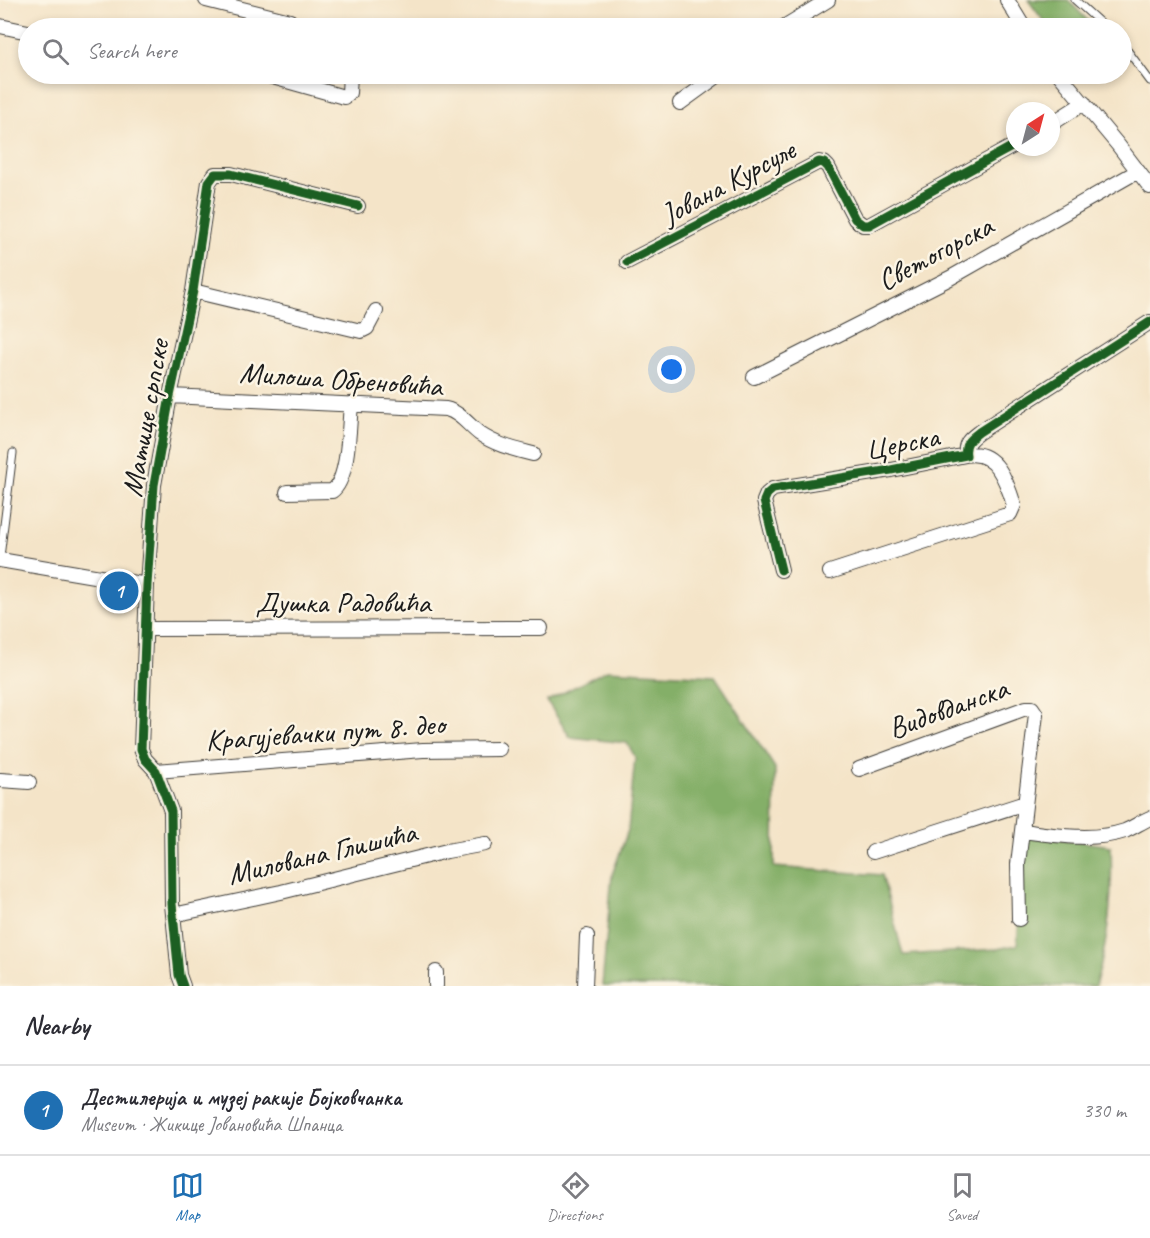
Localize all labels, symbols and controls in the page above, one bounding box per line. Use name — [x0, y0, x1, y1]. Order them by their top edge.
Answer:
search box — [18, 18, 1132, 84]
icon: search — [39, 35, 72, 68]
text: Search here — [87, 37, 177, 65]
north arrow — [1006, 102, 1060, 156]
street label: Јована Курсуле — [653, 130, 804, 234]
street label: Светогорска — [871, 206, 1001, 299]
street label: Матице српске — [113, 334, 178, 499]
street label: Милоша Обреновића — [238, 353, 445, 405]
your location — [657, 355, 686, 384]
street label: Церска — [862, 417, 944, 469]
pin: 1 — [100, 568, 138, 614]
street label: Душка Радовића — [255, 583, 432, 621]
street label: Видовданска — [883, 668, 1015, 747]
street label: Крагујевачки пут 8. део — [204, 704, 449, 759]
street label: Милована Глишића — [224, 812, 422, 893]
text: Nearby — [24, 1009, 89, 1042]
text: Дестилерија и музеј ракије Бојковчанка — [81, 1084, 401, 1112]
text: 1 — [39, 1098, 48, 1123]
text: 330 m — [1083, 1098, 1126, 1123]
text: Museum · Жикице Јовановића Шпанца — [81, 1112, 342, 1137]
tab: Map — [171, 1169, 204, 1225]
tab: Directions — [547, 1169, 603, 1225]
tab: Saved — [946, 1169, 979, 1225]

